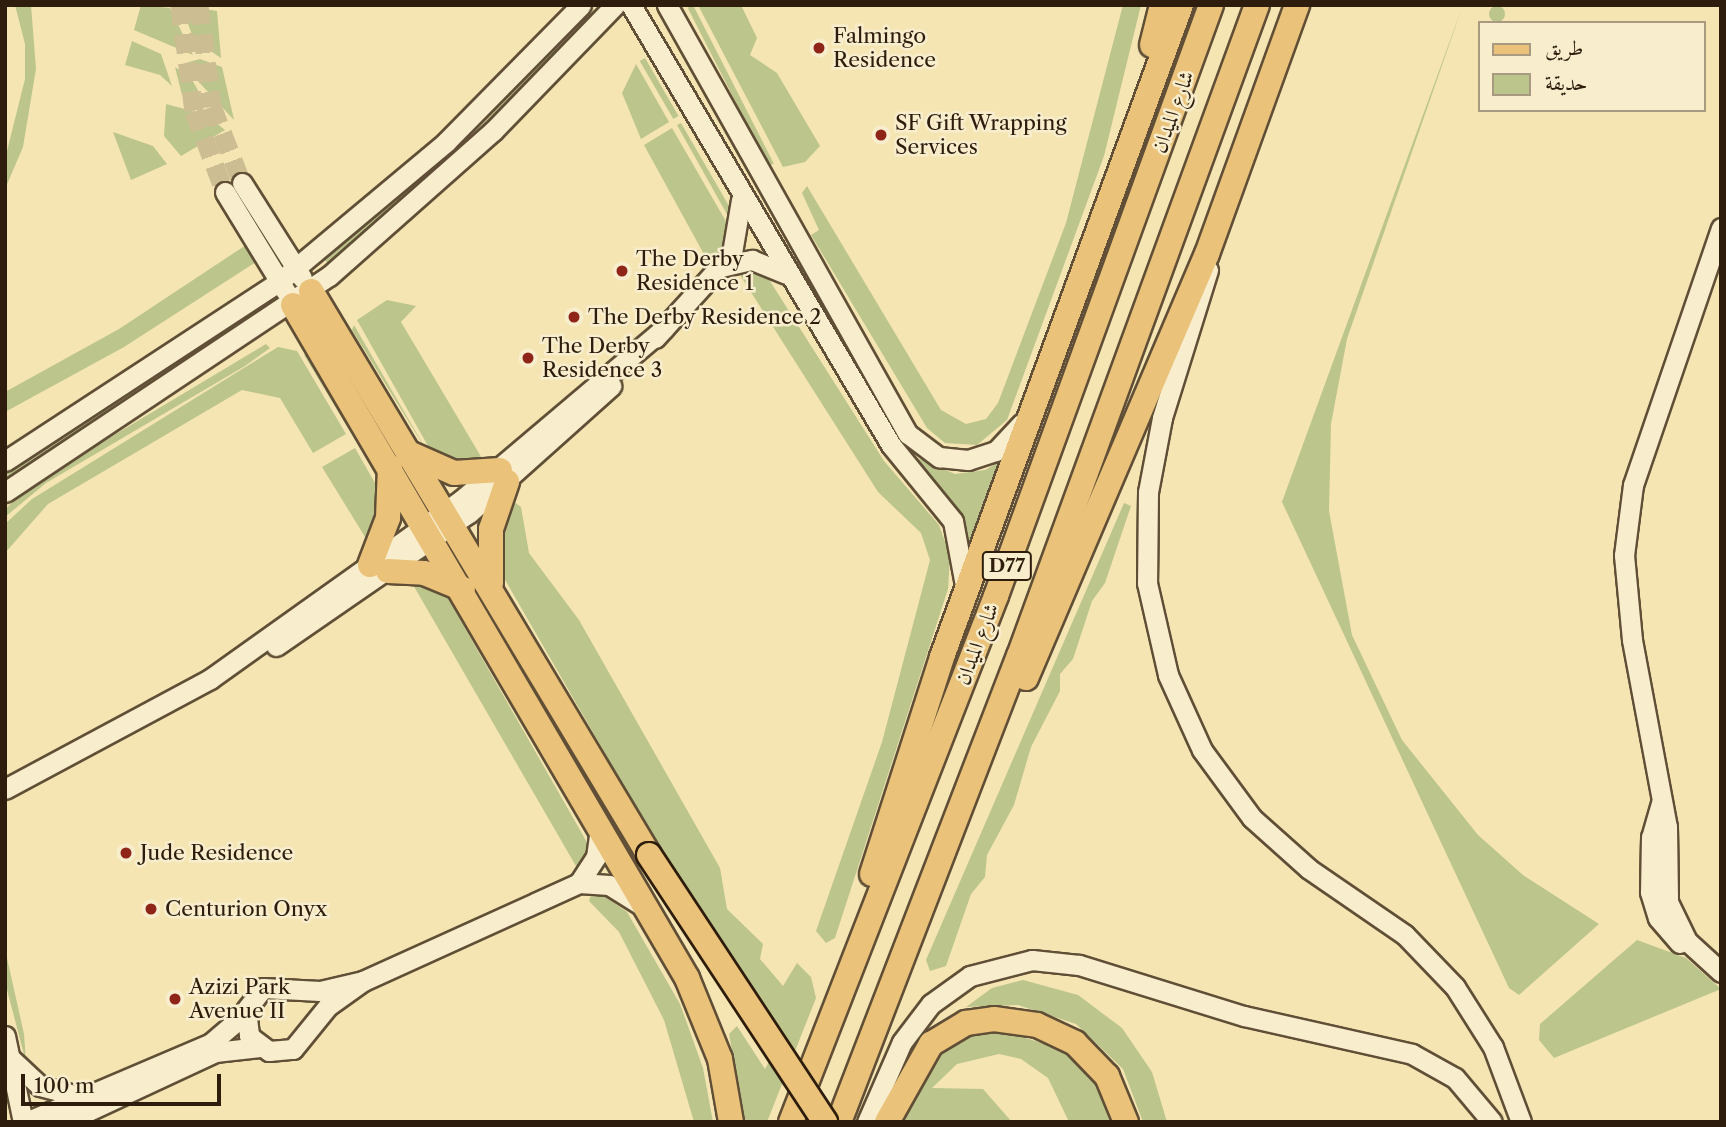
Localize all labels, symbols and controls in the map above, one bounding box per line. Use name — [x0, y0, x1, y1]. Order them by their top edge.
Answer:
legend — [1478, 21, 1705, 112]
place label: Falmingo Residence — [833, 23, 936, 73]
text: طريق — [1545, 35, 1583, 60]
marker: Falmingo Residence — [811, 40, 827, 56]
street label: شارع الميدان — [1147, 67, 1199, 157]
text: حديقة — [1545, 70, 1588, 95]
place label: SF Gift Wrapping Services — [895, 110, 1068, 160]
marker: SF Gift Wrapping Services — [873, 127, 889, 143]
place label: The Derby Residence 1 — [636, 246, 753, 296]
marker: The Derby Residence 1 — [614, 263, 630, 279]
place label: The Derby Residence 2 — [588, 304, 822, 330]
marker: The Derby Residence 2 — [566, 309, 582, 325]
place label: The Derby Residence 3 — [542, 333, 662, 383]
marker: The Derby Residence 3 — [520, 350, 536, 366]
road number: D77 — [981, 551, 1033, 582]
street label: شارع الميدان — [950, 600, 1004, 688]
place label: Jude Residence — [140, 840, 293, 866]
marker: Jude Residence — [118, 845, 134, 861]
place label: Centurion Onyx — [165, 896, 327, 922]
marker: Centurion Onyx — [143, 901, 159, 917]
place label: Azizi Park Avenue II — [189, 974, 290, 1024]
marker: Azizi Park Avenue II — [167, 991, 183, 1007]
scale bar — [24, 1060, 224, 1104]
text: 100 m — [34, 1073, 95, 1098]

